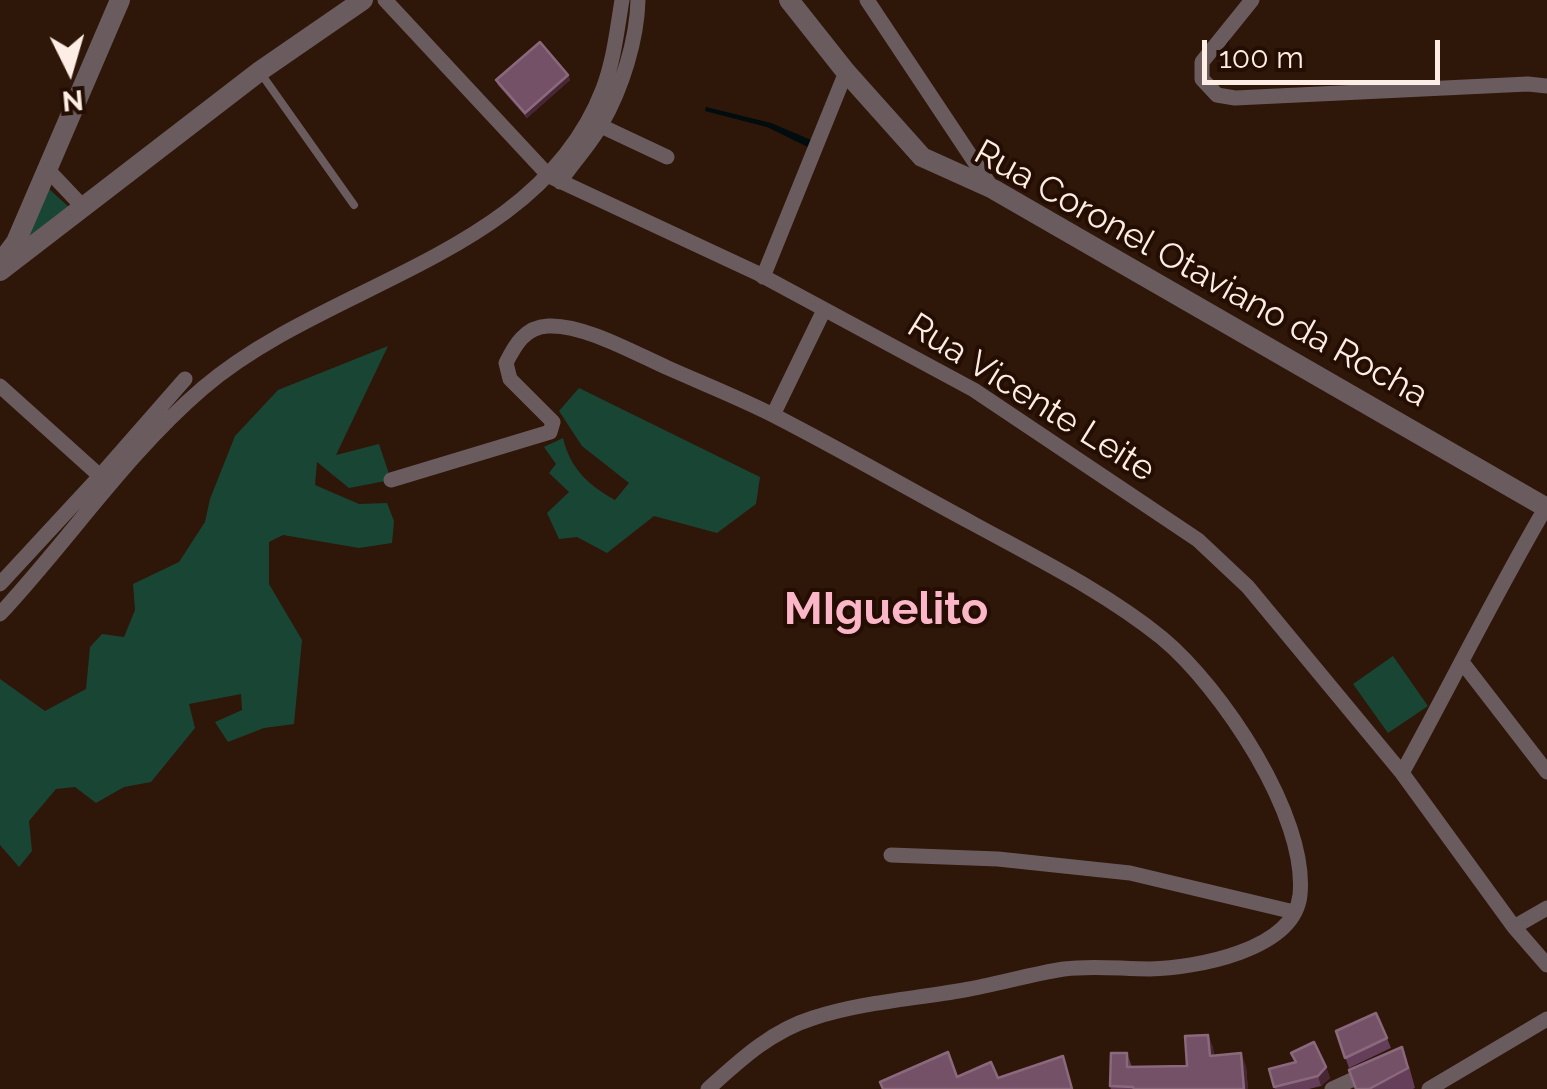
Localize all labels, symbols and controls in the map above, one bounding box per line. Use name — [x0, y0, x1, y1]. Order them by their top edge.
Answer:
north arrow — [20, 20, 120, 120]
scale bar — [1207, 20, 1444, 82]
text: 100 m — [1219, 40, 1304, 75]
text: N — [61, 83, 85, 118]
street label: Rua Coronel Otaviano da Rocha — [967, 132, 1435, 416]
street label: Rua Vicente Leite — [900, 305, 1162, 491]
district label: MIguelito — [784, 583, 988, 637]

